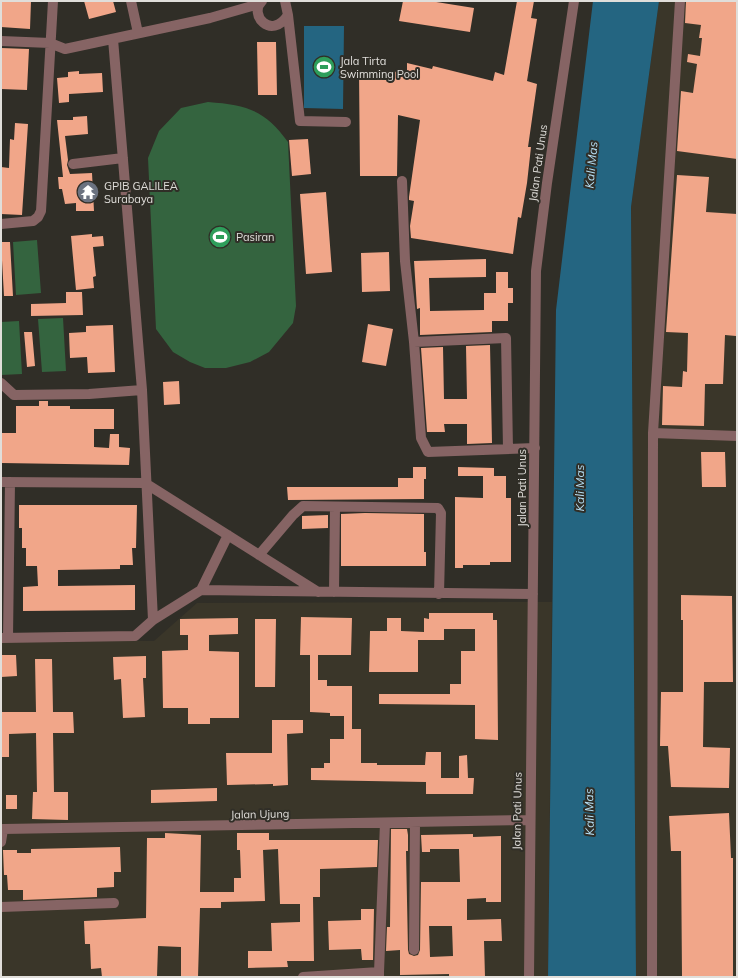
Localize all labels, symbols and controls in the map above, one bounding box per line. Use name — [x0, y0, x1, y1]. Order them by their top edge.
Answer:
sports icon: Jala Tirta Swimming Pool — [311, 54, 337, 80]
place label: Jala Tirta Swimming Pool — [340, 54, 419, 81]
street label: Jalan Pati Unus — [526, 123, 550, 203]
water label: Kali Mas — [581, 141, 601, 189]
temple icon: GPIB GALILEA Surabaya — [75, 179, 101, 205]
place label: GPIB GALILEA Surabaya — [104, 179, 178, 206]
sports icon: Pasiran — [207, 224, 233, 250]
place label: Pasiran — [236, 230, 275, 244]
street label: Jalan Pati Unus — [515, 449, 529, 527]
water label: Kali Mas — [572, 464, 587, 512]
street label: Jalan Pati Unus — [509, 772, 525, 850]
water label: Kali Mas — [581, 788, 597, 836]
street label: Jalan Ujung — [230, 806, 290, 822]

